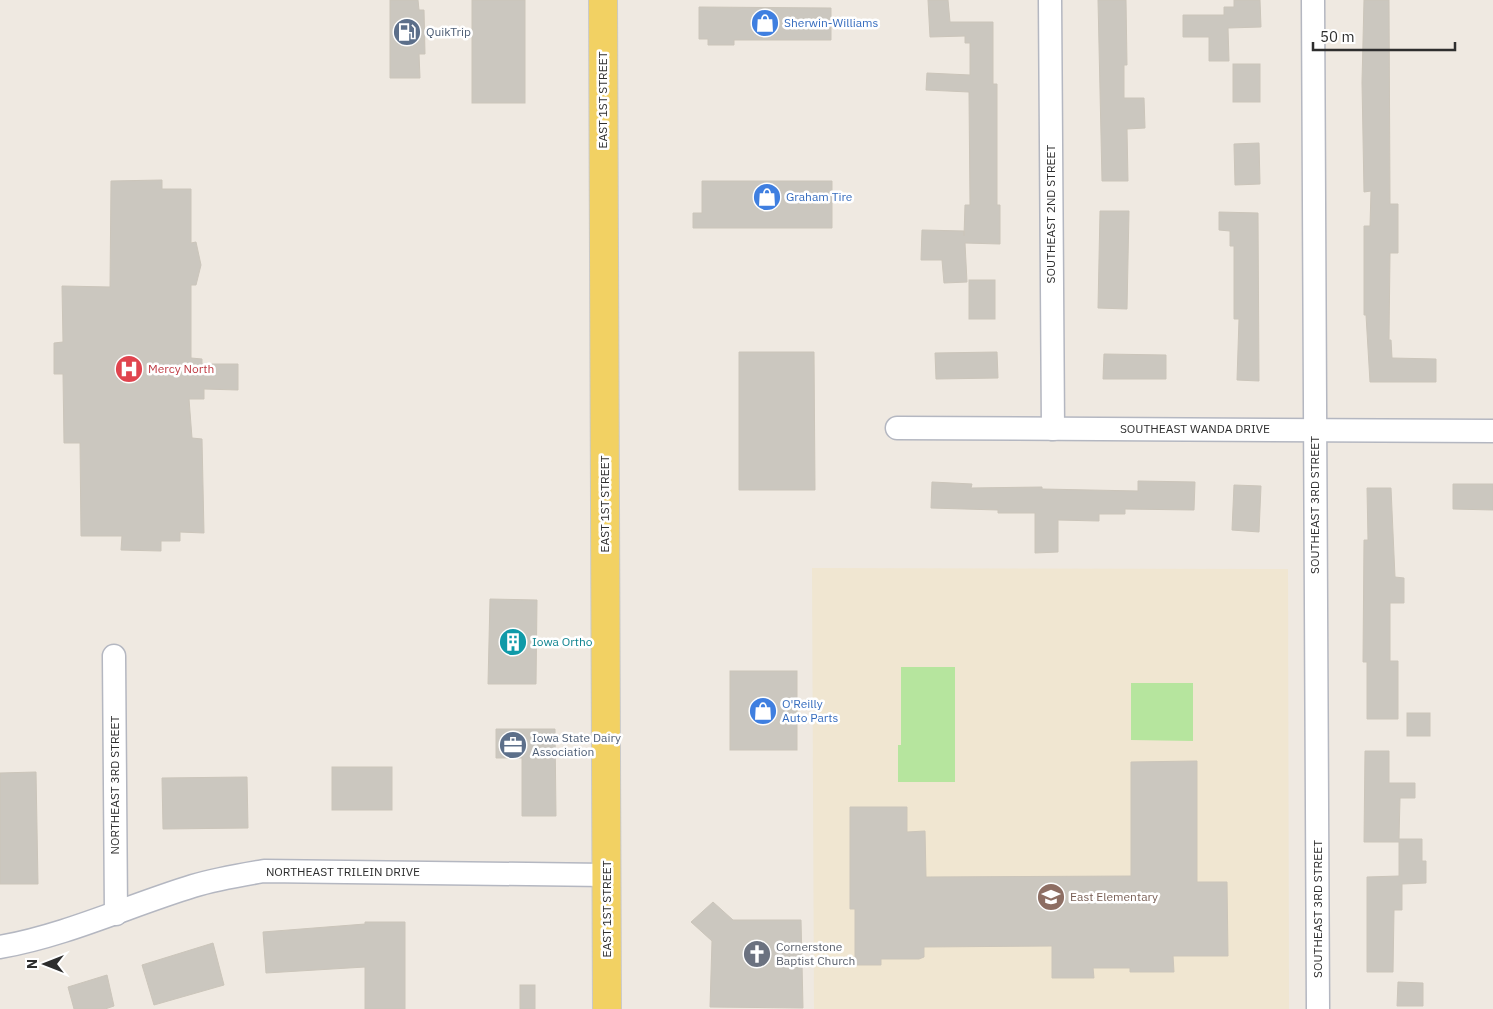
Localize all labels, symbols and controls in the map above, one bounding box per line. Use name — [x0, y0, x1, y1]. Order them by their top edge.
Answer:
shop icon: Sherwin-Williams — [750, 8, 780, 38]
place label: Sherwin-Williams — [784, 15, 879, 30]
fuel station icon: QuikTrip — [392, 17, 422, 47]
scale bar — [1313, 20, 1456, 52]
place label: QuikTrip — [426, 24, 471, 39]
text: 50 m — [1320, 27, 1355, 46]
street label: EAST 1ST STREET — [595, 51, 610, 149]
street label: SOUTHEAST 2ND STREET — [1043, 144, 1058, 283]
shop icon: Graham Tire — [752, 182, 782, 212]
place label: Graham Tire — [786, 189, 853, 204]
hospital icon: Mercy North — [114, 354, 144, 384]
place label: Mercy North — [148, 361, 214, 376]
street label: SOUTHEAST WANDA DRIVE — [1120, 421, 1270, 436]
street label: SOUTHEAST 3RD STREET — [1307, 436, 1322, 574]
street label: EAST 1ST STREET — [597, 455, 612, 553]
building icon: Iowa Ortho — [498, 627, 528, 657]
place label: Iowa Ortho — [532, 634, 593, 649]
shop icon: O'Reilly Auto Parts — [748, 696, 778, 726]
place label: O'Reilly Auto Parts — [782, 696, 838, 725]
street label: NORTHEAST 3RD STREET — [107, 715, 122, 854]
office icon: Iowa State Dairy Association — [498, 730, 528, 760]
place label: Iowa State Dairy Association — [532, 730, 621, 759]
street label: SOUTHEAST 3RD STREET — [1310, 840, 1325, 978]
street label: EAST 1ST STREET — [599, 860, 614, 958]
street label: NORTHEAST TRILEIN DRIVE — [266, 864, 420, 879]
school or university icon: East Elementary — [1036, 882, 1066, 912]
place label: East Elementary — [1070, 889, 1158, 904]
north arrow — [20, 939, 70, 989]
church icon: Cornerstone Baptist Church — [742, 939, 772, 969]
place label: Cornerstone Baptist Church — [776, 939, 855, 968]
text: N — [23, 959, 41, 969]

